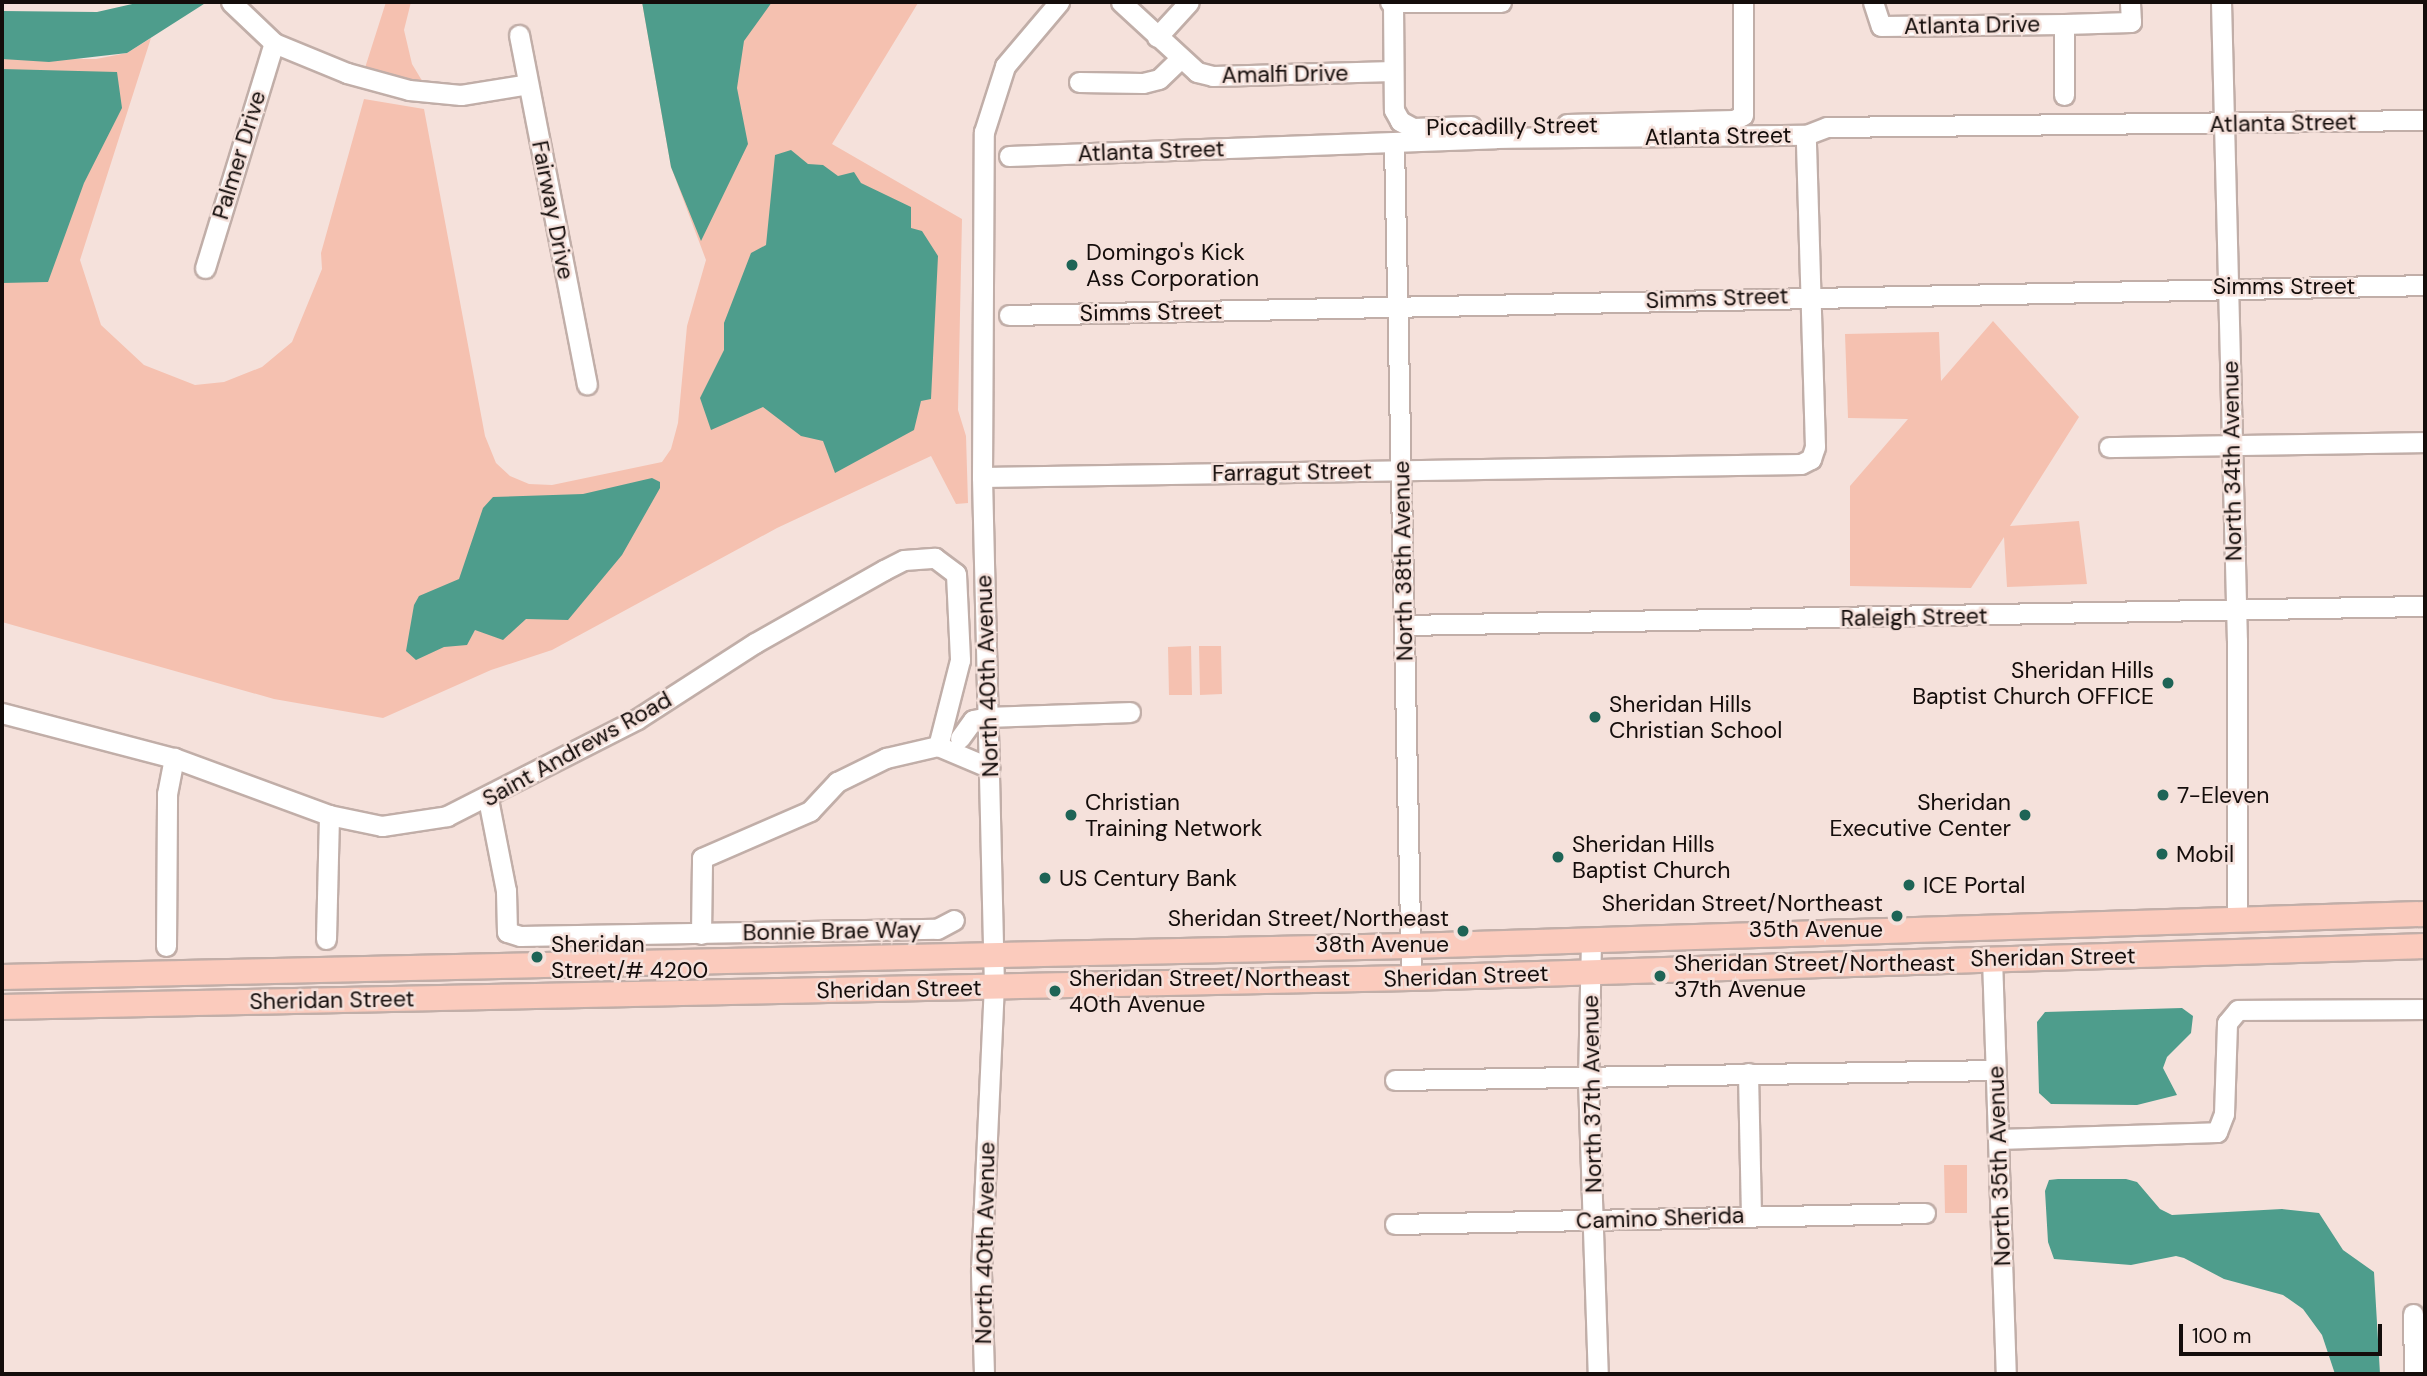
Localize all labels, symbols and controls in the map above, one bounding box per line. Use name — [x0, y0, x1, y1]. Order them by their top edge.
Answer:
street label: Atlanta Drive — [1904, 10, 2040, 40]
street label: Amalfi Drive — [1221, 59, 1349, 89]
street label: Palmer Drive — [206, 87, 272, 223]
street label: Atlanta Street — [2209, 108, 2357, 138]
street label: Piccadilly Street — [1426, 111, 1598, 141]
street label: Atlanta Street — [1644, 121, 1792, 151]
street label: Atlanta Street — [1077, 135, 1225, 167]
street label: Fairway Drive — [526, 138, 580, 282]
place label: Domingo's Kick Ass Corporation — [1086, 238, 1259, 292]
marker: Domingo's Kick Ass Corporation — [1064, 257, 1080, 273]
street label: Simms Street — [2213, 272, 2355, 300]
street label: Simms Street — [1645, 282, 1789, 314]
street label: Simms Street — [1079, 297, 1223, 327]
street label: North 34th Avenue — [2216, 361, 2248, 561]
street label: Farragut Street — [1212, 457, 1372, 487]
street label: North 38th Avenue — [1387, 461, 1419, 661]
street label: North 40th Avenue — [970, 574, 1004, 778]
street label: Raleigh Street — [1840, 602, 1988, 632]
place label: Sheridan Hills Baptist Church OFFICE — [1912, 656, 2154, 710]
marker: Sheridan Hills Baptist Church OFFICE — [2160, 675, 2176, 691]
street label: Saint Andrews Road — [478, 686, 676, 812]
place label: Sheridan Hills Christian School — [1609, 690, 1782, 744]
marker: Sheridan Hills Christian School — [1587, 709, 1603, 725]
place label: 7-Eleven — [2177, 781, 2269, 809]
marker: 7-Eleven — [2155, 787, 2171, 803]
place label: Christian Training Network — [1085, 788, 1262, 842]
place label: Sheridan Executive Center — [1829, 788, 2011, 842]
marker: Christian Training Network — [1063, 807, 1079, 823]
marker: Sheridan Executive Center — [2017, 807, 2033, 823]
place label: Sheridan Hills Baptist Church — [1572, 830, 1730, 884]
place label: Mobil — [2176, 840, 2234, 868]
marker: Mobil — [2154, 846, 2170, 862]
marker: Sheridan Hills Baptist Church — [1550, 849, 1566, 865]
place label: US Century Bank — [1059, 864, 1237, 892]
marker: US Century Bank — [1037, 870, 1053, 886]
place label: ICE Portal — [1923, 871, 2025, 899]
marker: ICE Portal — [1901, 877, 1917, 893]
place label: Sheridan Street/Northeast 35th Avenue — [1602, 889, 1883, 943]
place label: Sheridan Street/Northeast 38th Avenue — [1168, 904, 1449, 958]
marker: Sheridan Street/Northeast 35th Avenue — [1889, 908, 1905, 924]
street label: Bonnie Brae Way — [742, 916, 922, 946]
marker: Sheridan Street/Northeast 38th Avenue — [1455, 923, 1471, 939]
place label: Sheridan Street/# 4200 — [551, 930, 708, 984]
street label: Sheridan Street — [1970, 942, 2136, 972]
marker: Sheridan Street/# 4200 — [529, 949, 545, 965]
place label: Sheridan Street/Northeast 37th Avenue — [1674, 949, 1955, 1003]
street label: Sheridan Street — [1383, 959, 1549, 993]
place label: Sheridan Street/Northeast 40th Avenue — [1069, 964, 1350, 1018]
marker: Sheridan Street/Northeast 37th Avenue — [1652, 968, 1668, 984]
street label: Sheridan Street — [816, 974, 982, 1004]
marker: Sheridan Street/Northeast 40th Avenue — [1047, 983, 1063, 999]
street label: Sheridan Street — [249, 985, 415, 1015]
street label: North 37th Avenue — [1576, 995, 1608, 1193]
street label: North 35th Avenue — [1982, 1065, 2016, 1267]
street label: North 40th Avenue — [969, 1141, 1001, 1345]
street label: Camino Sherida — [1575, 1201, 1745, 1235]
scale bar — [2182, 1310, 2385, 1354]
text: 100 m — [2192, 1322, 2252, 1350]

